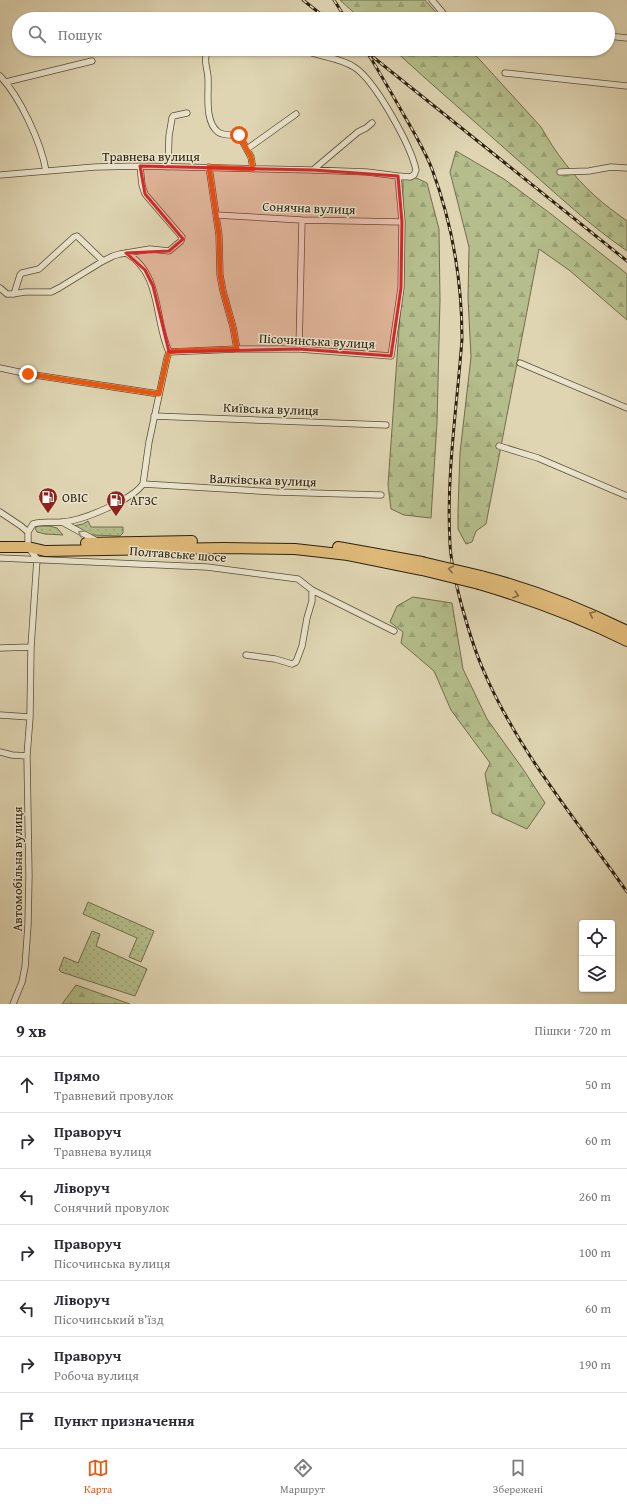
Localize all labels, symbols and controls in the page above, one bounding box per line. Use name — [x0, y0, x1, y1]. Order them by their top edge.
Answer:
search box — [12, 12, 615, 56]
icon: search — [26, 23, 48, 45]
text: Пошук — [58, 24, 102, 45]
route start — [230, 126, 248, 144]
street label: Травнева вулиця — [102, 147, 200, 166]
street label: Сонячна вулиця — [262, 197, 356, 219]
street label: Пісочинська вулиця — [258, 328, 376, 354]
route end — [19, 365, 37, 383]
street label: Київська вулиця — [223, 398, 320, 420]
street label: Валківська вулиця — [209, 469, 317, 491]
fuel station icon: ОВІС — [37, 486, 59, 514]
place label: ОВІС — [62, 488, 88, 507]
fuel station icon: АГЗС — [105, 489, 127, 517]
place label: АГЗС — [130, 491, 158, 510]
one-way arrow — [78, 531, 85, 538]
street label: Полтавське шосе — [129, 541, 227, 567]
one-way arrow — [448, 565, 455, 573]
one-way arrow — [512, 590, 519, 599]
one-way arrow — [588, 611, 596, 619]
street label: Автомобільна вулиця — [8, 806, 27, 932]
map controls — [579, 920, 615, 992]
button: locate — [579, 920, 615, 956]
button: layers — [579, 956, 615, 992]
text: 9 хв — [16, 1018, 46, 1043]
text: Пішки · 720 m — [534, 1021, 611, 1040]
text: Прямо — [54, 1065, 100, 1086]
icon: ahead — [16, 1074, 38, 1096]
text: 50 m — [585, 1075, 611, 1094]
text: Травневий провулок — [54, 1086, 174, 1105]
text: Праворуч — [54, 1121, 121, 1142]
icon: right — [16, 1130, 38, 1152]
text: 60 m — [585, 1131, 611, 1150]
text: Травнева вулиця — [54, 1142, 152, 1161]
text: Ліворуч — [54, 1177, 110, 1198]
icon: left — [16, 1186, 38, 1208]
text: 260 m — [579, 1187, 611, 1206]
text: Сонячний провулок — [54, 1198, 169, 1217]
text: Праворуч — [54, 1233, 121, 1254]
icon: right — [16, 1242, 38, 1264]
text: 100 m — [579, 1243, 611, 1262]
text: Пісочинська вулиця — [54, 1254, 170, 1273]
text: Ліворуч — [54, 1289, 110, 1310]
icon: left — [16, 1298, 38, 1320]
text: 60 m — [585, 1299, 611, 1318]
text: Пісочинський в’їзд — [54, 1310, 164, 1329]
text: Праворуч — [54, 1345, 121, 1366]
icon: right — [16, 1354, 38, 1376]
text: 190 m — [579, 1355, 611, 1374]
text: Робоча вулиця — [54, 1366, 139, 1385]
icon: arrive — [16, 1410, 38, 1432]
text: Пункт призначення — [54, 1410, 195, 1431]
tab: Карта — [84, 1457, 112, 1497]
tab: Маршрут — [280, 1457, 325, 1497]
tab: Збережені — [493, 1457, 543, 1497]

